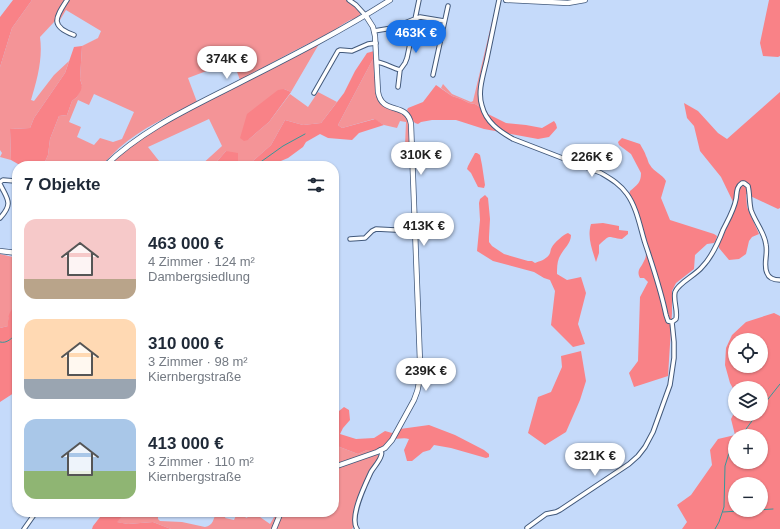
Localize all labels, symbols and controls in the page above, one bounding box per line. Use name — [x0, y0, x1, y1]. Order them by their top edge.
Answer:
pin: 463K € — [383, 20, 449, 54]
text: 463K € — [395, 25, 437, 40]
pin: 374K € — [194, 46, 260, 80]
text: 374K € — [206, 51, 248, 66]
pin: 310K € — [388, 142, 454, 176]
pin: 226K € — [559, 144, 625, 178]
text: 310K € — [400, 147, 442, 162]
text: 226K € — [571, 149, 613, 164]
icon: filters — [305, 174, 327, 196]
text: 7 Objekte — [24, 175, 101, 194]
pin: 413K € — [391, 213, 457, 247]
text: 413K € — [403, 218, 445, 233]
text: 463 000 € — [148, 234, 224, 253]
icon: home — [56, 235, 104, 283]
text: 4 Zimmer · 124 m² — [148, 254, 255, 269]
text: Dambergsiedlung — [148, 269, 250, 284]
map controls — [728, 333, 768, 517]
button: locate — [728, 333, 768, 373]
text: 310 000 € — [148, 334, 224, 353]
icon: home — [56, 335, 104, 383]
text: 3 Zimmer · 98 m² — [148, 354, 248, 369]
pin: 239K € — [393, 358, 459, 392]
text: 239K € — [405, 363, 447, 378]
text: Kiernbergstraße — [148, 369, 241, 384]
button: layers — [728, 381, 768, 421]
button: + — [728, 429, 768, 469]
text: 413 000 € — [148, 434, 224, 453]
icon: home — [56, 435, 104, 483]
pin: 321K € — [562, 443, 628, 477]
text: 321K € — [574, 448, 616, 463]
text: 3 Zimmer · 110 m² — [148, 454, 254, 469]
text: Kiernbergstraße — [148, 469, 241, 484]
button: − — [728, 477, 768, 517]

